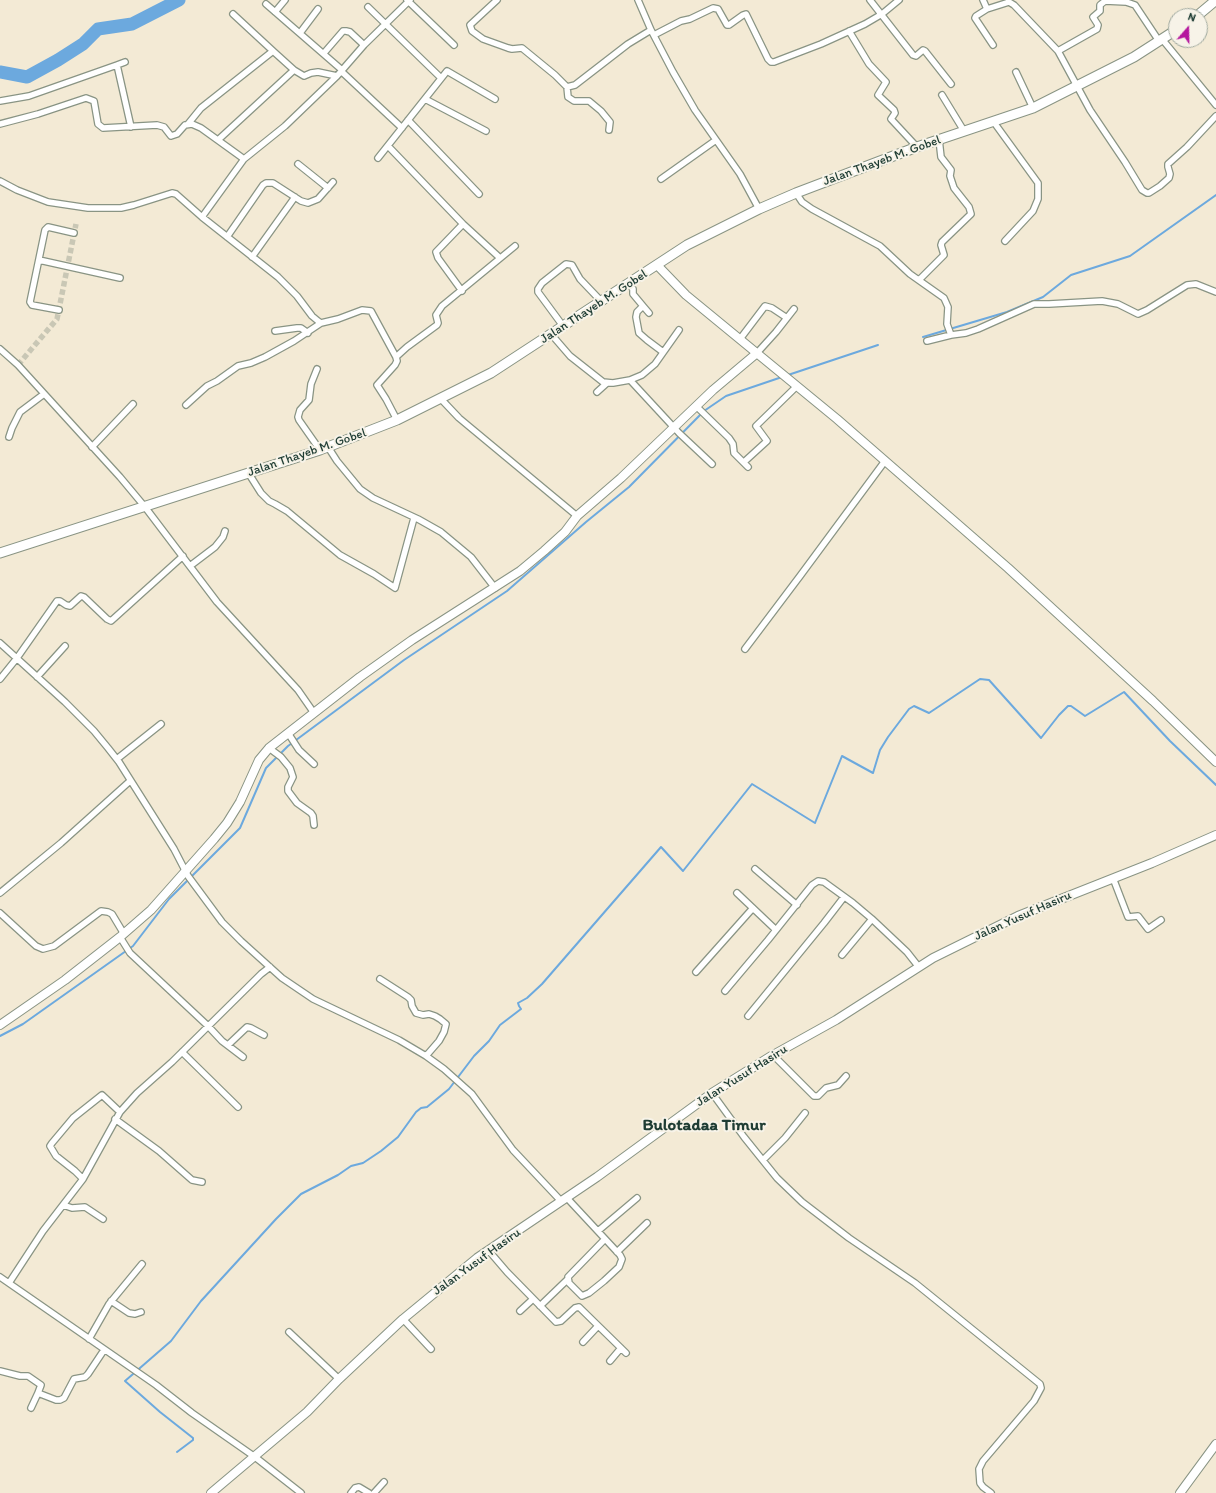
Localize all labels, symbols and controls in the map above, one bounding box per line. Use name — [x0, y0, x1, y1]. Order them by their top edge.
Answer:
north arrow — [1168, 8, 1208, 48]
text: N — [1186, 10, 1198, 25]
street label: Jalan Thayeb M. Gobel — [821, 132, 943, 190]
street label: Jalan Thayeb M. Gobel — [538, 267, 650, 347]
street label: Jalan Thayeb M. Gobel — [246, 425, 368, 481]
street label: Jalan Yusuf Hasiru — [972, 888, 1074, 944]
street label: Jalan Yusuf Hasiru — [694, 1042, 790, 1110]
district label: Bulotadaa Timur — [642, 1116, 766, 1136]
street label: Jalan Yusuf Hasiru — [430, 1225, 524, 1299]

